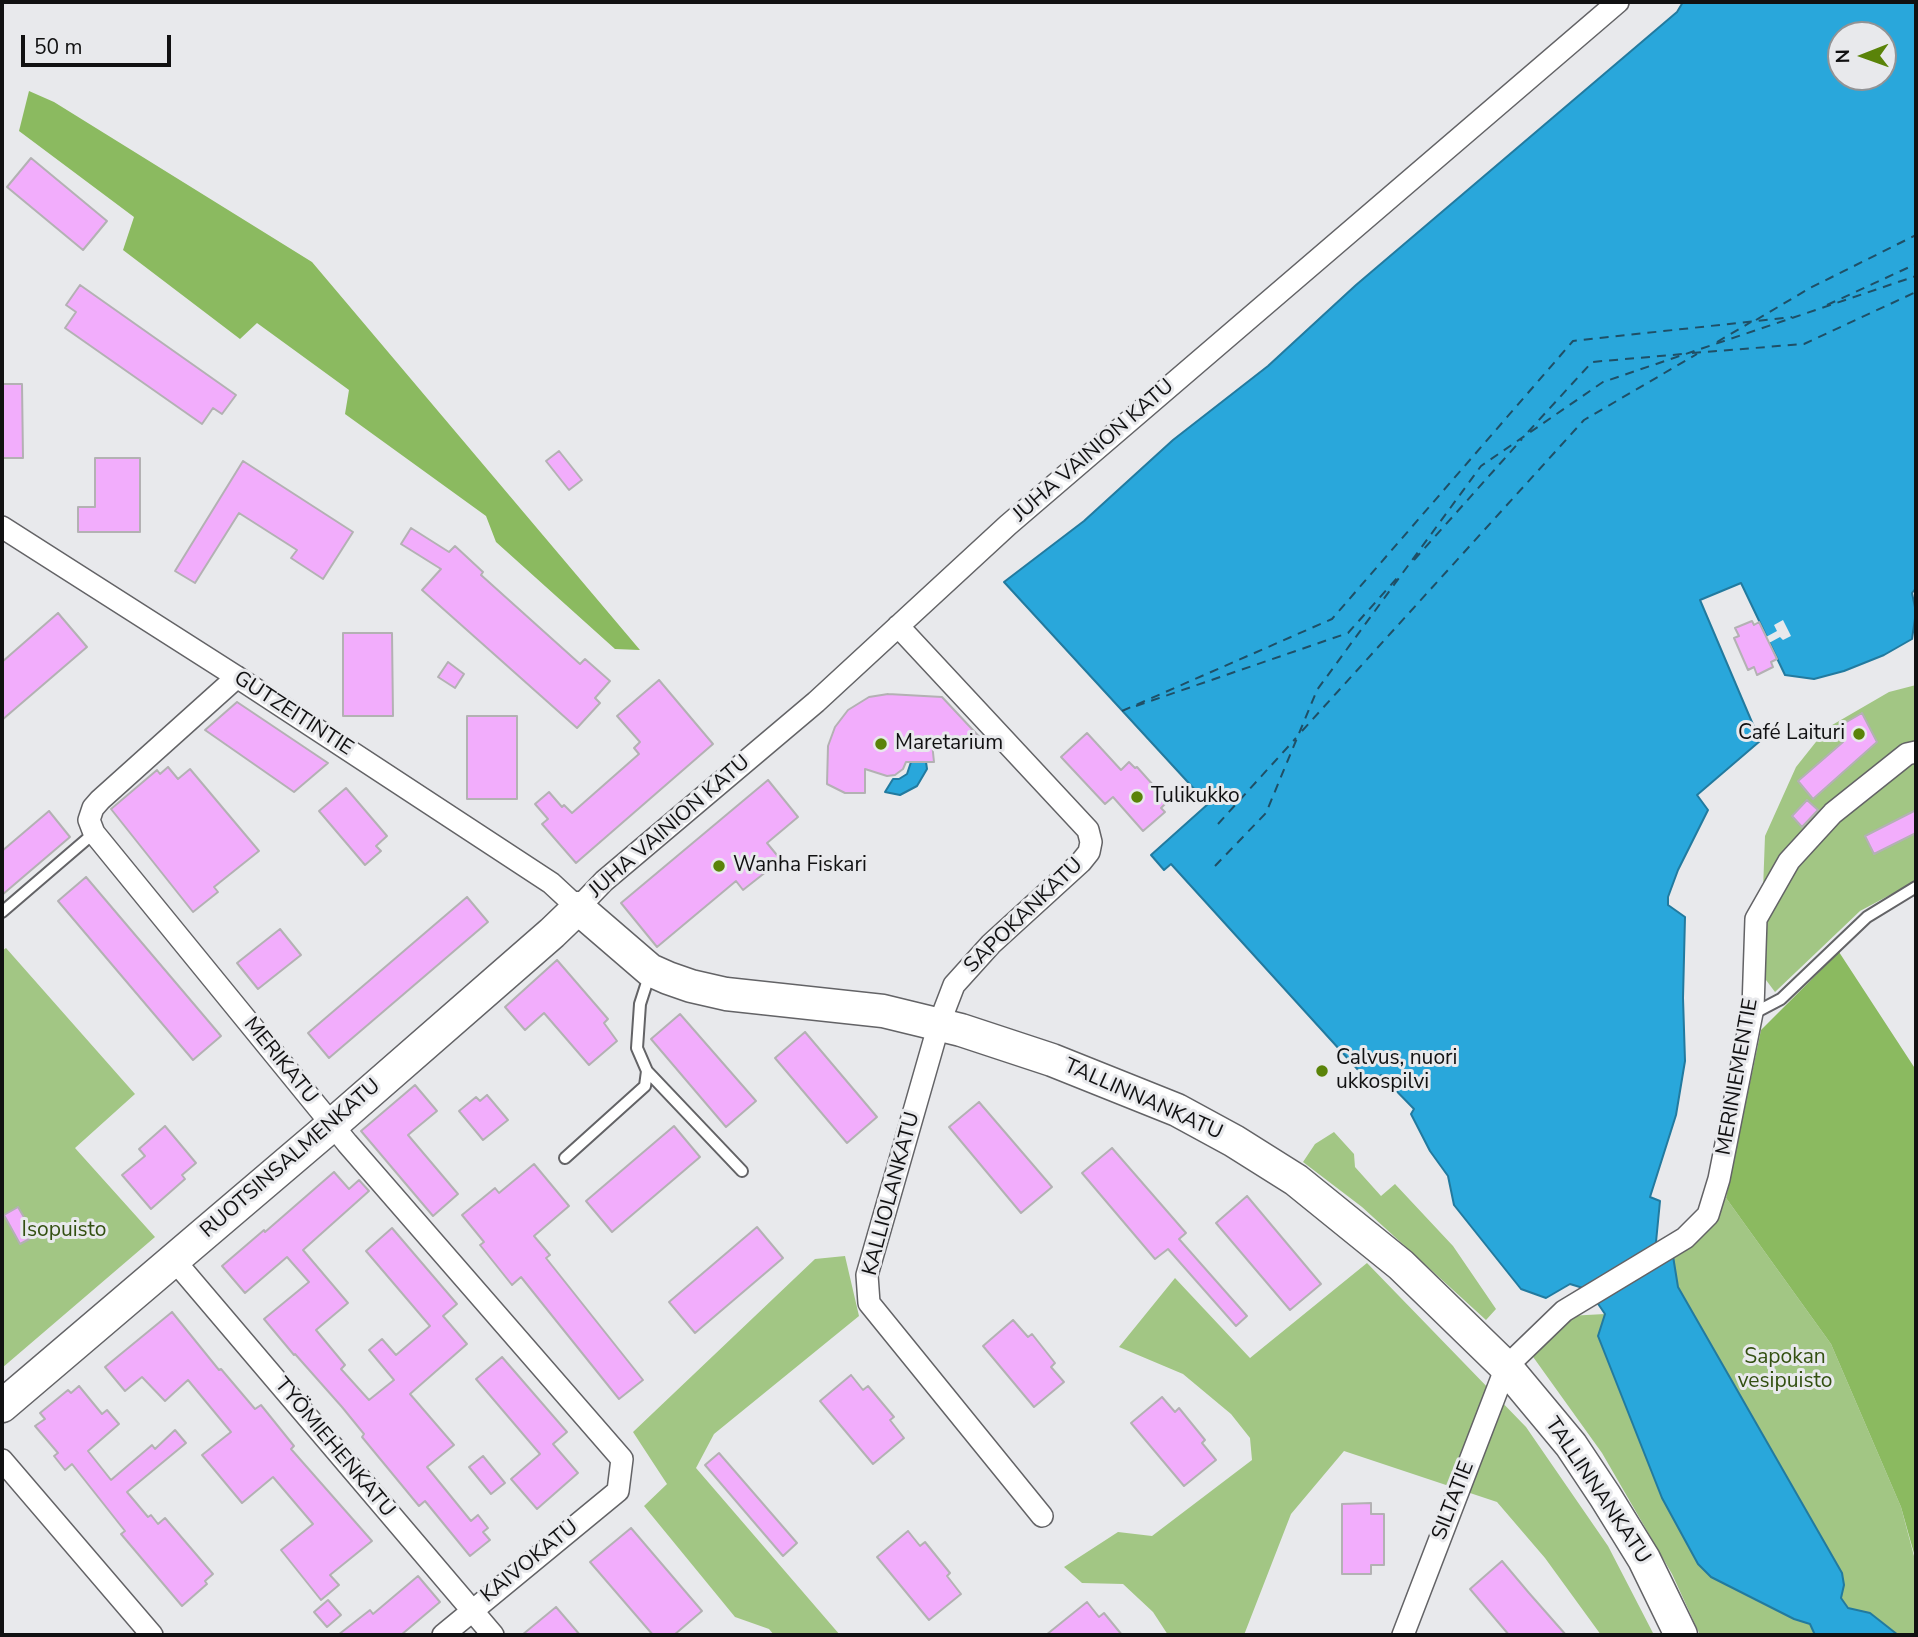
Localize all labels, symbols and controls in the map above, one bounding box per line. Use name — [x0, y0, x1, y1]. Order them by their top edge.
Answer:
scale bar — [24, 21, 175, 65]
north arrow — [1827, 21, 1897, 91]
text: 50 m — [34, 33, 83, 61]
text: N — [1830, 49, 1856, 64]
street label: JUHA VAINION KATU — [1008, 374, 1180, 528]
street label: GUTZEITINTIE — [229, 666, 357, 762]
place label: Café Laituri — [1738, 721, 1845, 747]
marker: Café Laituri — [1851, 726, 1867, 742]
place label: Maretarium — [895, 731, 1003, 757]
marker: Maretarium — [873, 736, 889, 752]
street label: JUHA VAINION KATU — [584, 750, 756, 904]
place label: Tulikukko — [1151, 784, 1240, 810]
marker: Tulikukko — [1129, 789, 1145, 805]
place label: Wanha Fiskari — [733, 853, 867, 879]
street label: SAPOKANKATU — [959, 853, 1089, 979]
marker: Wanha Fiskari — [711, 858, 727, 874]
street label: MERINIEMENTIE — [1712, 997, 1764, 1157]
street label: MERIKATU — [238, 1013, 322, 1109]
place label: Calvus, nuori ukkospilvi — [1336, 1046, 1457, 1096]
street label: TALLINNANKATU — [1060, 1054, 1226, 1146]
marker: Calvus, nuori ukkospilvi — [1314, 1063, 1330, 1079]
street label: RUOTSINSALMENKATU — [196, 1074, 386, 1244]
street label: KALLIOLANKATU — [858, 1110, 926, 1278]
park label: Isopuisto — [22, 1218, 106, 1244]
park label: Sapokan vesipuisto — [1738, 1345, 1832, 1395]
street label: TYÖMIEHENKATU — [268, 1373, 400, 1523]
street label: TALLINNANKATU — [1539, 1413, 1655, 1569]
street label: SILTATIE — [1428, 1458, 1480, 1544]
street label: KAIVOKATU — [476, 1515, 584, 1609]

